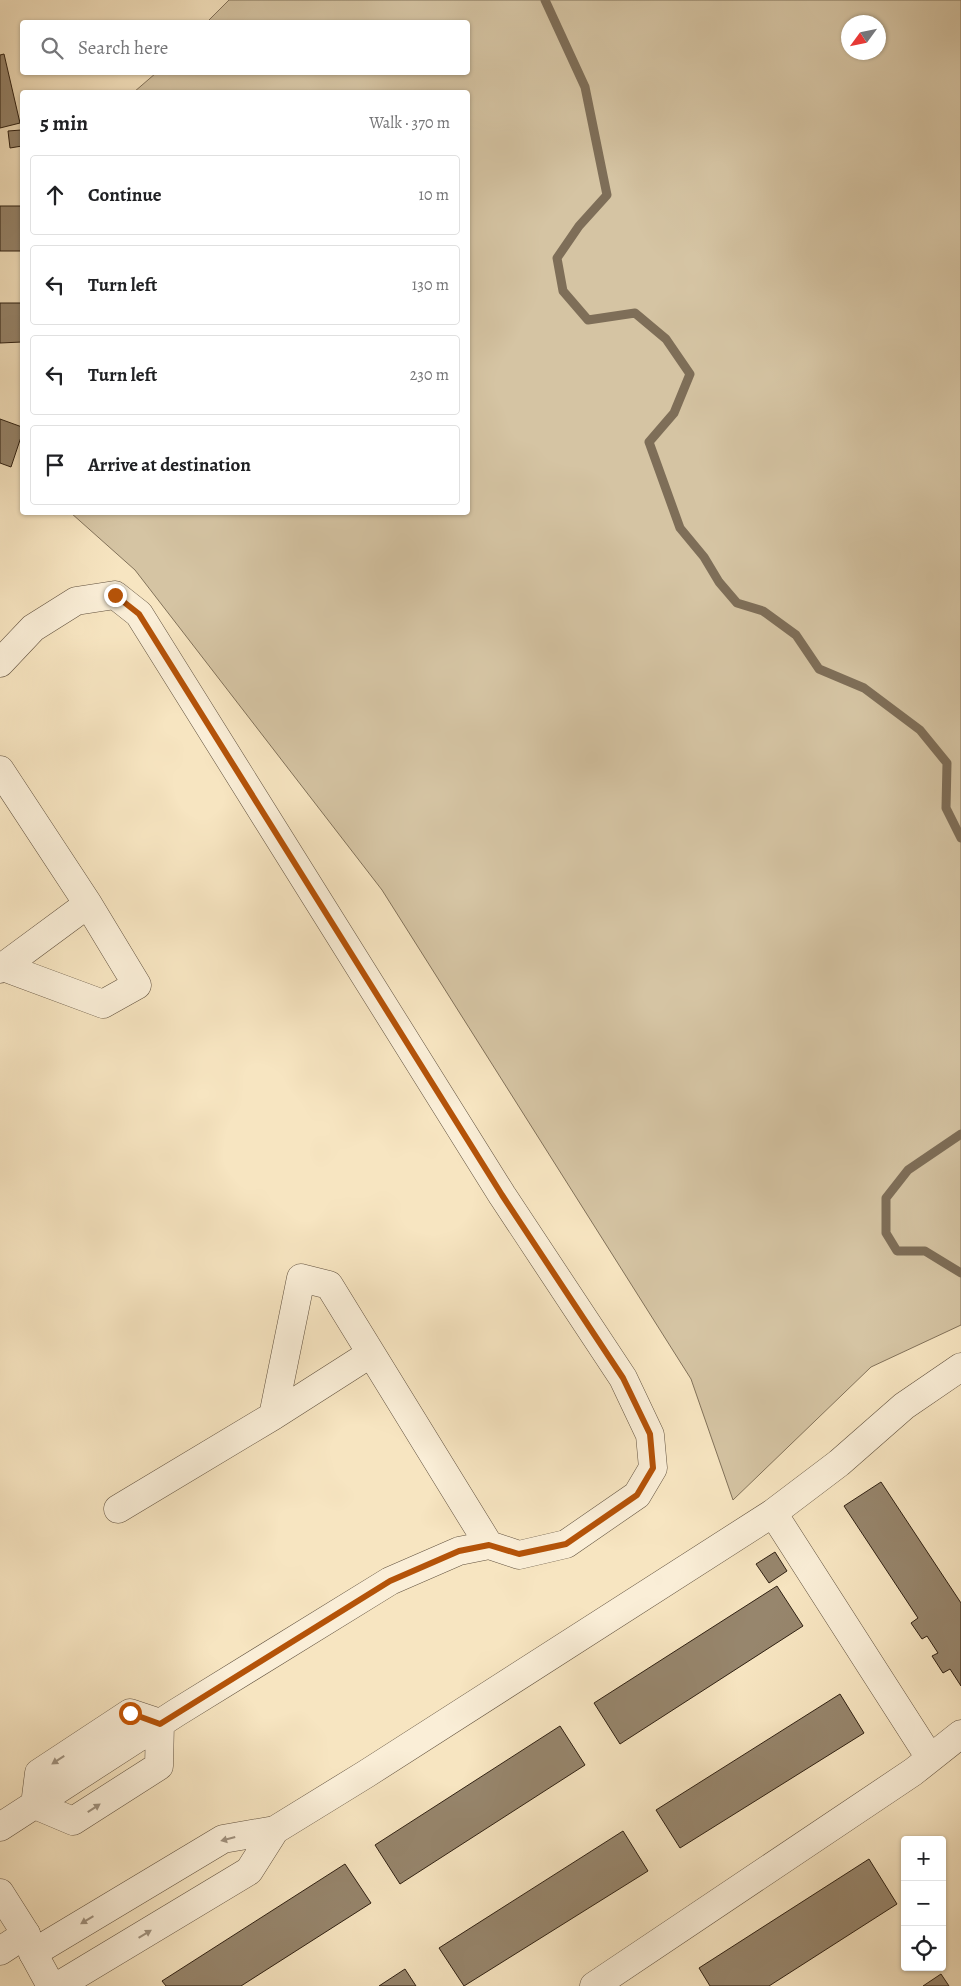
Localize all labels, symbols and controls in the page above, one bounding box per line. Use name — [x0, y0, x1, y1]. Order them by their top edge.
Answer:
north arrow — [841, 15, 886, 60]
search box — [20, 20, 470, 75]
icon: search — [38, 34, 66, 62]
text: Search here — [78, 35, 168, 61]
text: 5 min — [40, 109, 88, 137]
text: Walk · 370 m — [369, 112, 450, 134]
icon: ahead — [41, 181, 69, 209]
text: Continue — [88, 182, 162, 208]
text: 10 m — [419, 184, 449, 206]
icon: left — [41, 271, 69, 299]
text: Turn left — [88, 272, 157, 298]
text: 130 m — [412, 274, 449, 296]
icon: left — [41, 361, 69, 389]
text: Turn left — [88, 362, 157, 388]
text: 230 m — [410, 364, 449, 386]
icon: arrive — [41, 451, 69, 479]
text: Arrive at destination — [88, 452, 251, 478]
route end — [104, 584, 127, 607]
route start — [119, 1702, 142, 1725]
one-way arrow — [51, 1756, 64, 1765]
one-way arrow — [87, 1803, 101, 1813]
one-way arrow — [220, 1835, 235, 1843]
map controls — [901, 1836, 946, 1971]
button: + — [901, 1836, 946, 1881]
button: − — [901, 1881, 946, 1926]
one-way arrow — [81, 1916, 94, 1925]
button: locate — [901, 1926, 946, 1971]
one-way arrow — [138, 1929, 151, 1938]

